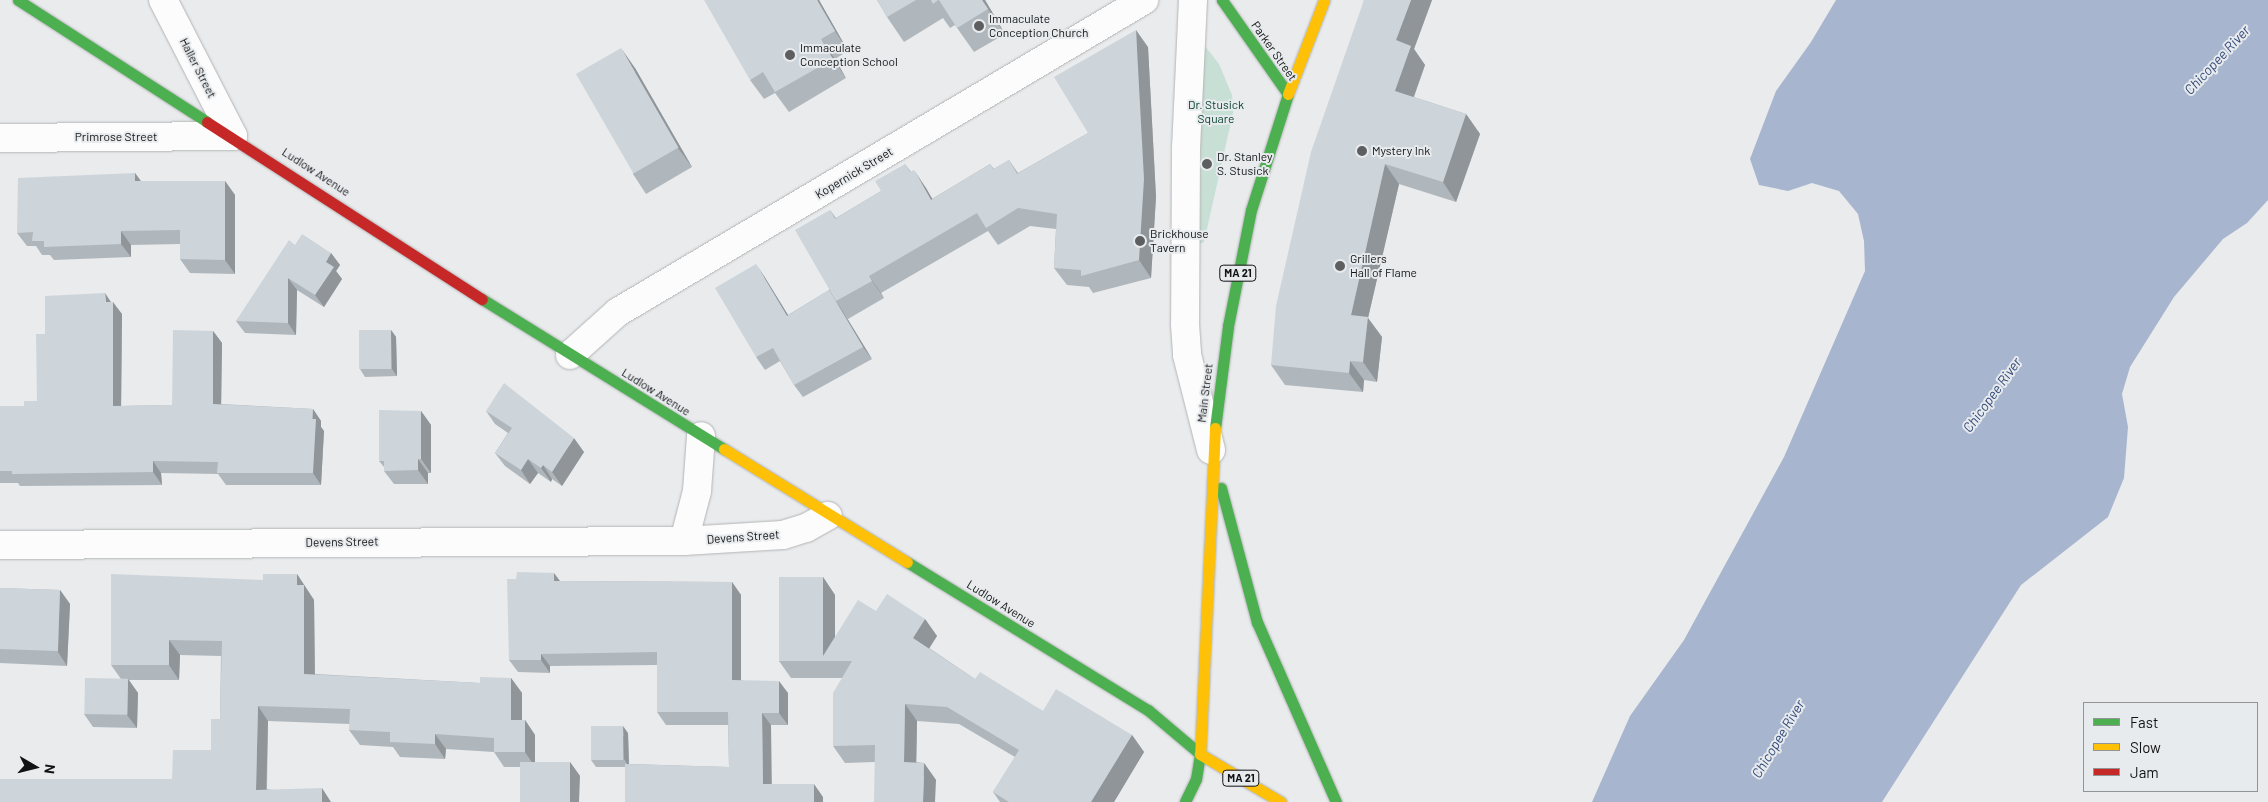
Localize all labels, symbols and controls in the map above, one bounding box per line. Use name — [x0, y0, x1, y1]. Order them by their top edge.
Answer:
place label: Immaculate Conception Church — [989, 12, 1088, 40]
street label: Parker Street — [1248, 18, 1300, 84]
marker: Immaculate Conception Church — [973, 20, 985, 32]
water label: Chicopee River — [2181, 22, 2253, 98]
street label: Haller Street — [177, 36, 219, 100]
place label: Immaculate Conception School — [800, 41, 898, 69]
marker: Immaculate Conception School — [784, 49, 796, 61]
park label: Dr. Stusick Square — [1188, 98, 1244, 126]
street label: Primrose Street — [75, 130, 157, 144]
street label: Kopernick Street — [813, 144, 895, 202]
place label: Mystery Ink — [1372, 144, 1430, 158]
street label: Ludlow Avenue — [279, 145, 353, 199]
marker: Mystery Ink — [1356, 145, 1368, 157]
place label: Dr. Stanley S. Stusick — [1217, 150, 1273, 178]
marker: Dr. Stanley S. Stusick — [1201, 158, 1213, 170]
place label: Brickhouse Tavern — [1150, 227, 1209, 255]
marker: Brickhouse Tavern — [1134, 235, 1146, 247]
place label: Grillers Hall of Flame — [1350, 252, 1417, 280]
marker: Grillers Hall of Flame — [1334, 260, 1346, 272]
road number: MA 21 — [1219, 264, 1257, 282]
water label: Chicopee River — [1959, 354, 2025, 436]
street label: Main Street — [1194, 363, 1216, 423]
street label: Ludlow Avenue — [619, 365, 693, 419]
street label: Devens Street — [706, 527, 780, 547]
street label: Devens Street — [305, 534, 379, 550]
street label: Ludlow Avenue — [964, 577, 1038, 631]
water label: Chicopee River — [1748, 697, 1808, 781]
legend — [2083, 702, 2258, 792]
text: Fast — [2130, 713, 2158, 731]
text: Slow — [2130, 738, 2161, 756]
north arrow — [10, 742, 60, 792]
text: N — [41, 763, 59, 775]
text: Jam — [2130, 763, 2159, 781]
road number: MA 21 — [1222, 770, 1260, 786]

